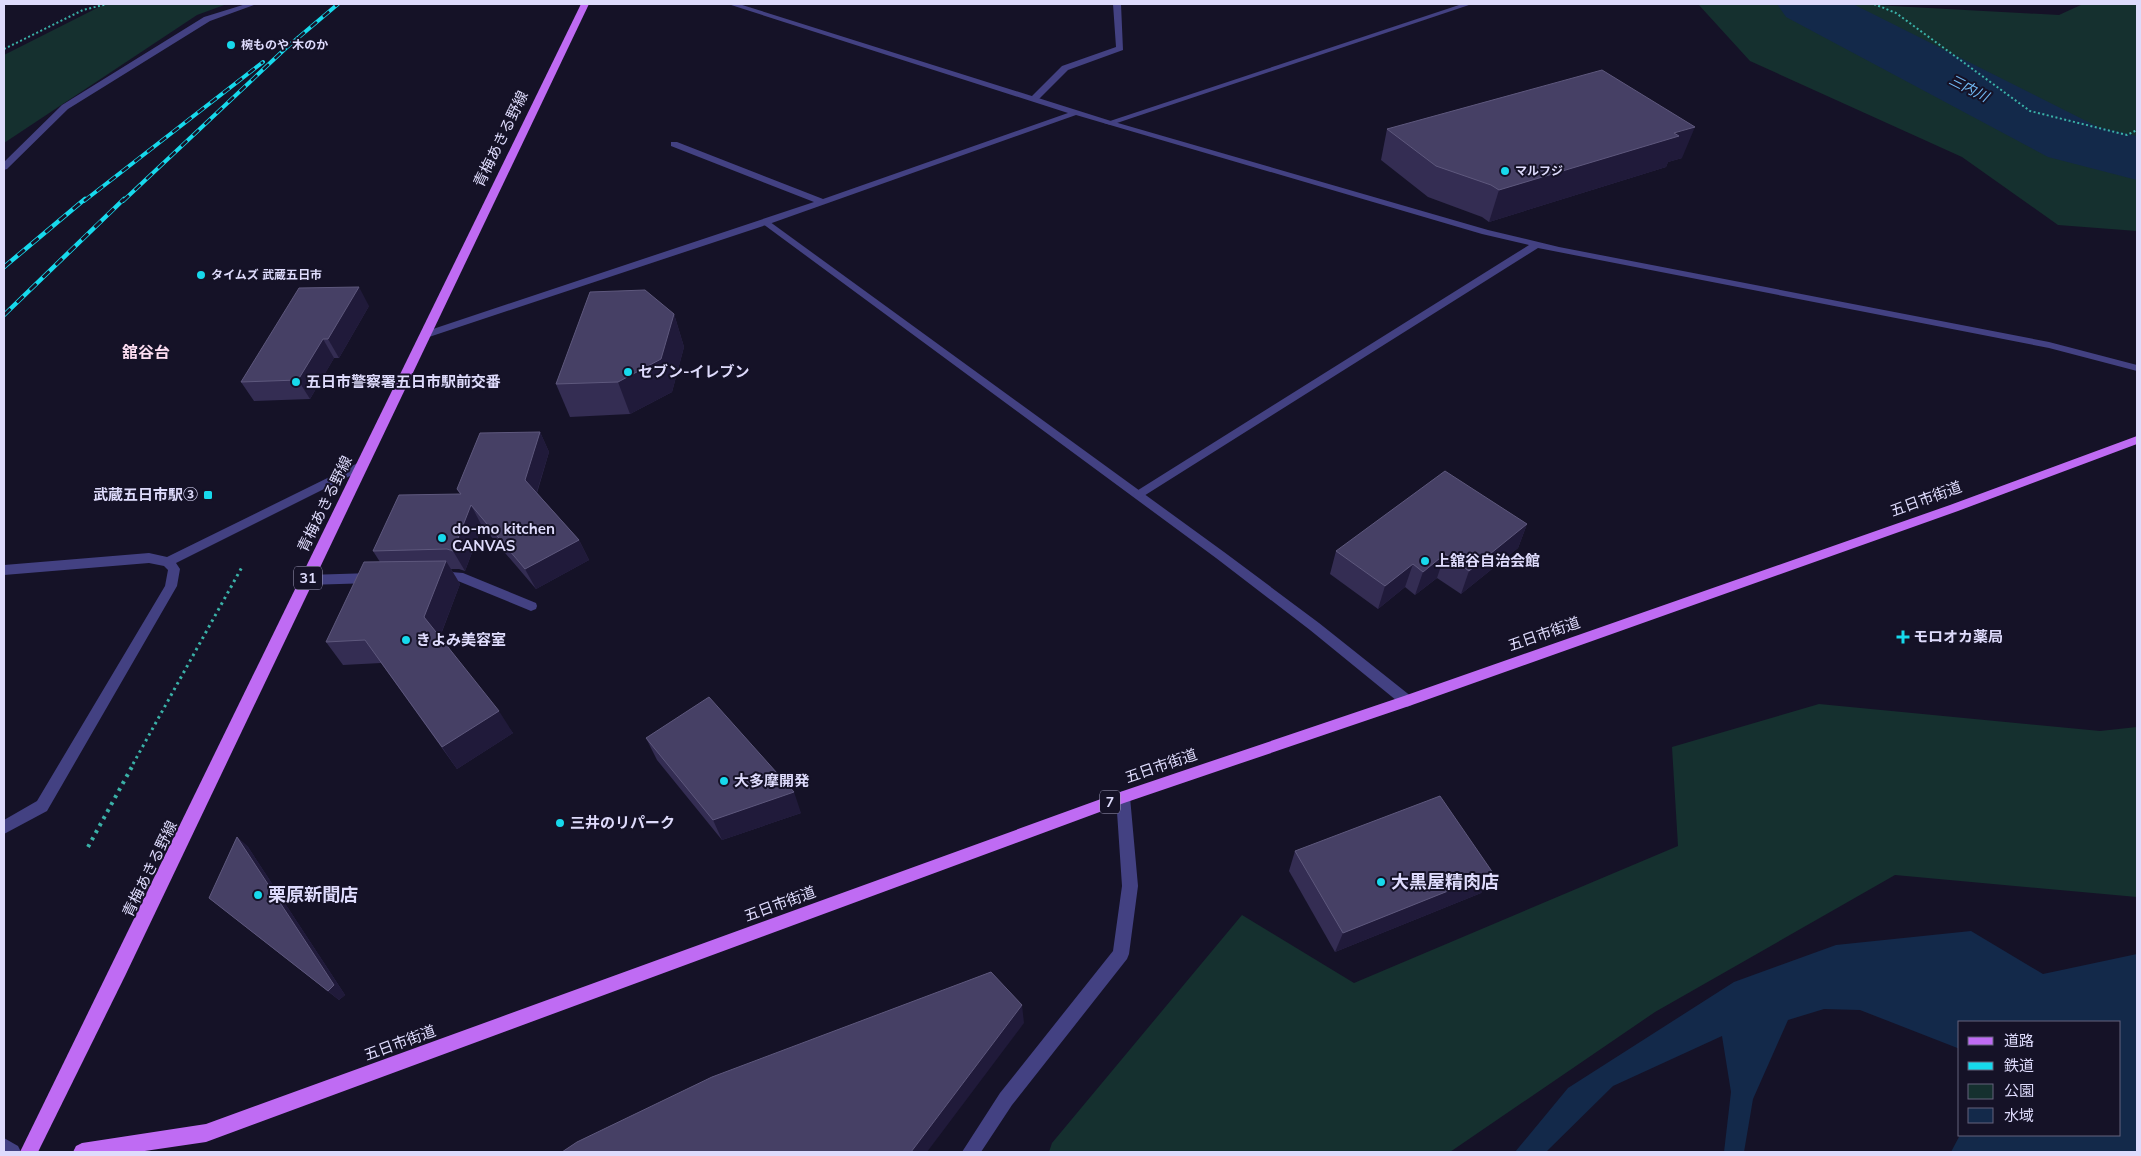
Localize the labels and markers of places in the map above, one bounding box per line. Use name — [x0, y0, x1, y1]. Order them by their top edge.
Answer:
place label: 椀ものや 木のか — [241, 37, 328, 52]
marker: 椀ものや 木のか — [225, 39, 237, 51]
place label: マルフジ — [1515, 163, 1563, 178]
marker: マルフジ — [1499, 165, 1511, 177]
place label: タイムズ 武蔵五日市 — [211, 267, 322, 282]
marker: タイムズ 武蔵五日市 — [195, 269, 207, 281]
place label: セブン-イレブン — [638, 362, 750, 381]
marker: セブン-イレブン — [622, 366, 634, 378]
place label: 五日市警察署五日市駅前交番 — [306, 372, 501, 391]
marker: 五日市警察署五日市駅前交番 — [290, 376, 302, 388]
place label: 武蔵五日市駅③ — [93, 485, 198, 504]
marker: 武蔵五日市駅③ — [202, 489, 214, 501]
place label: do-mo kitchen CANVAS — [452, 519, 555, 555]
marker: do-mo kitchen CANVAS — [436, 532, 448, 544]
place label: 上舘谷自治会館 — [1435, 551, 1540, 570]
marker: 上舘谷自治会館 — [1419, 555, 1431, 567]
place label: モロオカ薬局 — [1913, 627, 2003, 646]
place label: きよみ美容室 — [416, 630, 506, 649]
marker: モロオカ薬局 — [1897, 631, 1909, 643]
marker: きよみ美容室 — [400, 634, 412, 646]
place label: 大多摩開発 — [734, 771, 810, 790]
marker: 大多摩開発 — [718, 775, 730, 787]
place label: 三井のリパーク — [570, 813, 675, 832]
marker: 三井のリパーク — [554, 817, 566, 829]
place label: 大黒屋精肉店 — [1391, 870, 1499, 893]
marker: 大黒屋精肉店 — [1375, 876, 1387, 888]
place label: 栗原新聞店 — [268, 883, 358, 906]
marker: 栗原新聞店 — [252, 889, 264, 901]

